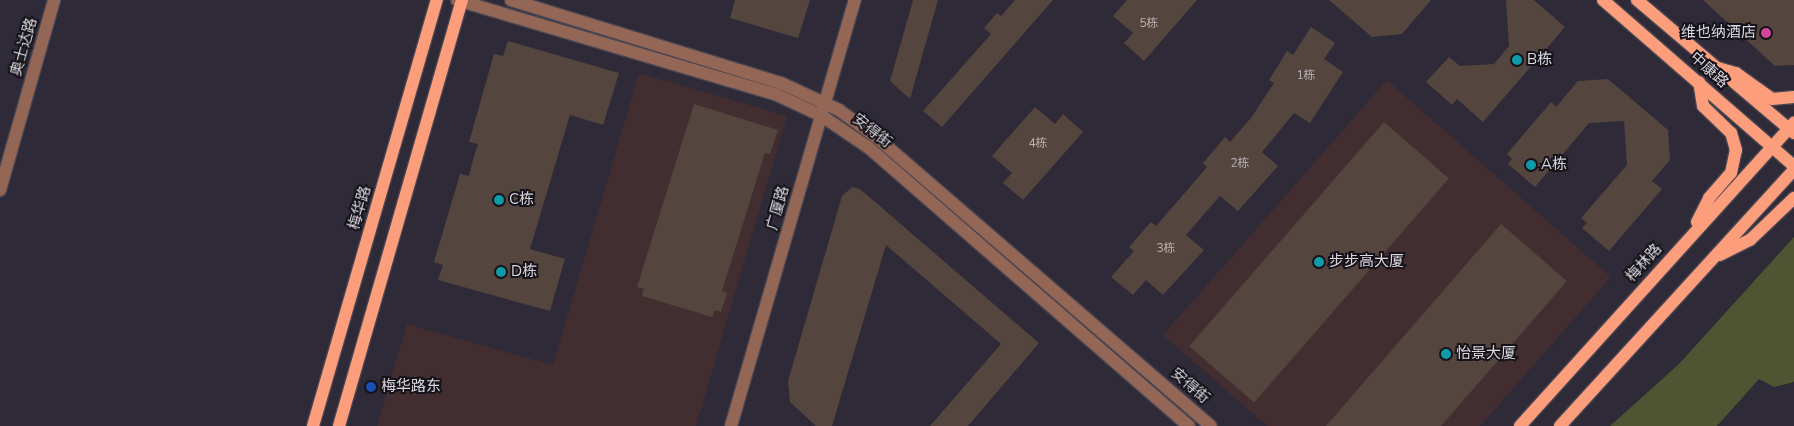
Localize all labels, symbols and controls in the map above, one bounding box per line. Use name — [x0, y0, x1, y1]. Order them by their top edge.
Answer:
street label: 奥士达路 — [7, 16, 41, 78]
house number: 5栋 — [1139, 17, 1159, 31]
place label: 维也纳酒店 — [1681, 24, 1756, 42]
marker: 维也纳酒店 — [1760, 27, 1772, 39]
street label: 中康路 — [1686, 48, 1732, 92]
place label: B栋 — [1527, 51, 1552, 69]
marker: B栋 — [1511, 54, 1523, 66]
house number: 1栋 — [1296, 69, 1316, 83]
street label: 安得街 — [849, 110, 895, 152]
house number: 4栋 — [1028, 137, 1048, 151]
place label: A栋 — [1541, 156, 1567, 174]
house number: 2栋 — [1230, 157, 1250, 171]
marker: A栋 — [1525, 159, 1537, 171]
street label: 梅华路 — [345, 184, 375, 232]
street label: 广厦路 — [763, 184, 793, 232]
place label: C栋 — [509, 191, 534, 209]
marker: C栋 — [493, 194, 505, 206]
street label: 梅林路 — [1622, 240, 1666, 286]
house number: 3栋 — [1156, 242, 1176, 256]
place label: 步步高大厦 — [1329, 253, 1404, 271]
marker: 步步高大厦 — [1313, 256, 1325, 268]
place label: D栋 — [511, 263, 537, 281]
marker: D栋 — [495, 266, 507, 278]
place label: 怡景大厦 — [1456, 345, 1516, 363]
marker: 怡景大厦 — [1440, 348, 1452, 360]
street label: 安得街 — [1167, 364, 1213, 408]
place label: 梅华路东 — [381, 378, 441, 396]
marker: 梅华路东 — [365, 381, 377, 393]

